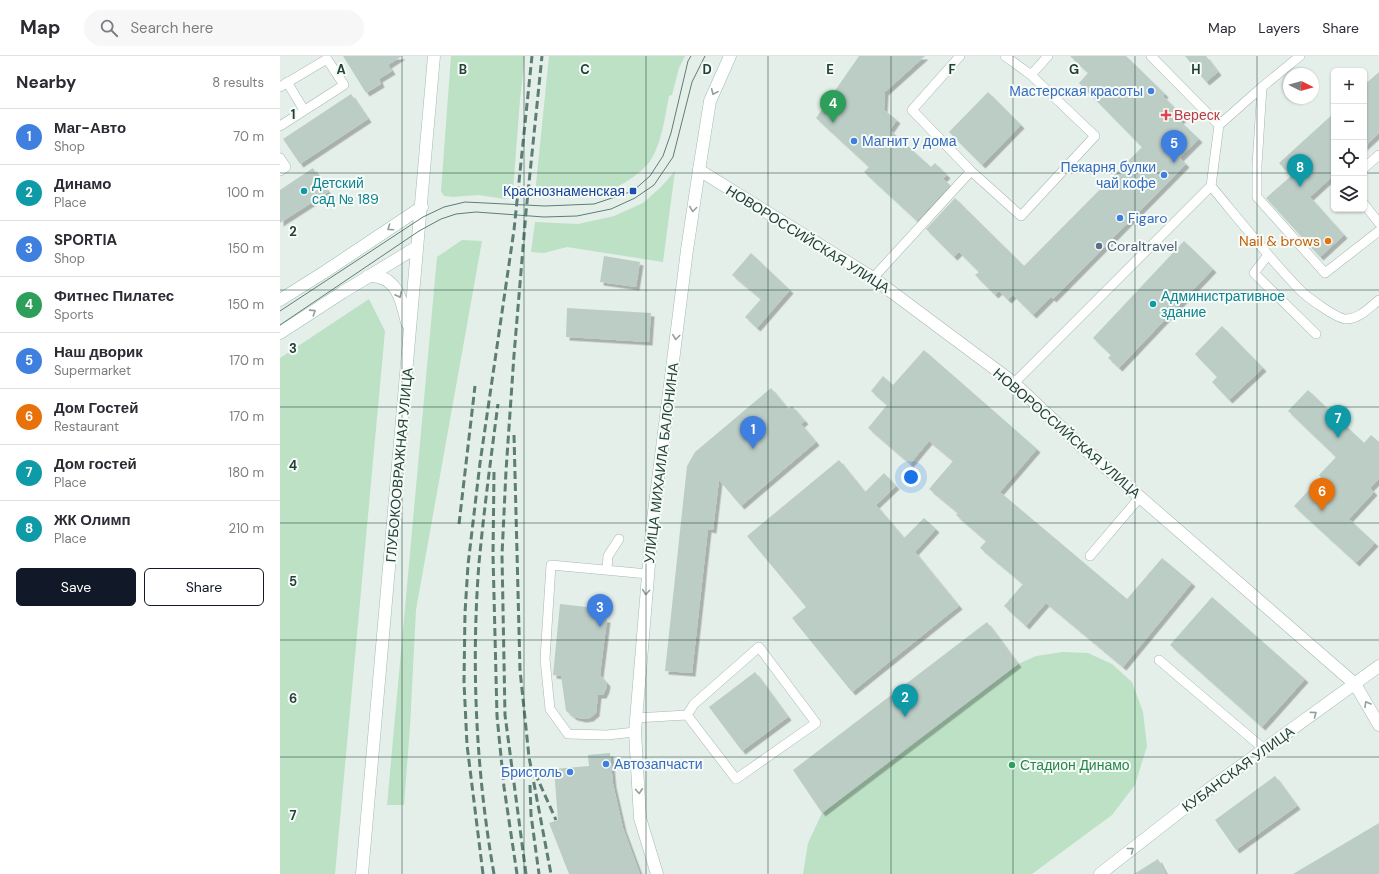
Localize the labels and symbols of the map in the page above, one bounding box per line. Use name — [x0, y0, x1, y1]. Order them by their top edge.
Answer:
text: A — [336, 61, 346, 78]
text: B — [459, 61, 467, 78]
text: C — [580, 61, 590, 78]
text: D — [702, 61, 712, 78]
text: E — [826, 61, 834, 78]
text: F — [948, 61, 956, 78]
text: G — [1069, 61, 1079, 78]
text: H — [1191, 61, 1201, 78]
north arrow — [1283, 68, 1319, 104]
place label: Мастерская красоты — [1009, 82, 1143, 100]
marker: Мастерская красоты — [1146, 86, 1156, 96]
one-way arrow — [711, 87, 719, 95]
pin: 4 — [820, 90, 846, 123]
text: 1 — [291, 106, 295, 123]
place label: Вереск — [1174, 106, 1221, 124]
marker: Вереск — [1161, 110, 1171, 120]
pin: 5 — [1161, 130, 1187, 163]
place label: Магнит у дома — [862, 132, 957, 150]
marker: Магнит у дома — [849, 136, 859, 146]
pin: 8 — [1287, 154, 1313, 187]
place label: Пекарня булки чай кофе — [1061, 158, 1156, 192]
marker: Пекарня булки чай кофе — [1159, 170, 1169, 180]
place label: Детский сад № 189 — [312, 174, 379, 208]
street label: НОВОРОССИЙСКАЯ УЛИЦА — [723, 181, 894, 297]
place label: Краснознаменская — [503, 182, 625, 200]
marker: Детский сад № 189 — [299, 186, 309, 196]
marker: Краснознаменская — [628, 186, 638, 196]
one-way arrow — [689, 206, 698, 212]
place label: Figaro — [1128, 209, 1168, 227]
marker: Figaro — [1115, 213, 1125, 223]
text: 2 — [289, 223, 297, 240]
one-way arrow — [387, 224, 394, 231]
place label: Nail & brows — [1239, 232, 1320, 250]
marker: Nail & brows — [1323, 236, 1333, 246]
place label: Coraltravel — [1107, 237, 1177, 255]
marker: Coraltravel — [1094, 241, 1104, 251]
place label: Административное здание — [1161, 287, 1285, 321]
one-way arrow — [394, 291, 402, 298]
marker: Административное здание — [1148, 299, 1158, 309]
one-way arrow — [308, 310, 315, 317]
one-way arrow — [672, 334, 681, 341]
text: 3 — [289, 340, 297, 357]
street label: УЛИЦА МИХАИЛА БАЛОНИНА — [640, 361, 682, 564]
street label: НОВОРОССИЙСКАЯ УЛИЦА — [989, 364, 1145, 502]
street label: ГЛУБОКООВРАЖНАЯ УЛИЦА — [382, 366, 417, 563]
pin: 7 — [1325, 405, 1351, 438]
pin: 1 — [740, 416, 766, 449]
text: 4 — [289, 457, 297, 474]
your location — [901, 467, 921, 487]
pin: 6 — [1309, 478, 1335, 511]
text: 5 — [289, 573, 297, 590]
one-way arrow — [642, 589, 651, 595]
pin: 3 — [587, 594, 613, 627]
pin: 2 — [892, 684, 918, 717]
text: 6 — [289, 690, 297, 707]
one-way arrow — [1365, 701, 1372, 708]
one-way arrow — [1309, 712, 1316, 719]
street label: КУБАНСКАЯ УЛИЦА — [1178, 722, 1298, 816]
place label: Автозапчасти — [614, 755, 702, 773]
place label: Стадион Динамо — [1020, 756, 1130, 774]
marker: Автозапчасти — [601, 759, 611, 769]
marker: Стадион Динамо — [1007, 760, 1017, 770]
place label: Бристоль — [501, 763, 562, 781]
marker: Бристоль — [565, 767, 575, 777]
one-way arrow — [634, 788, 643, 794]
text: 7 — [290, 807, 297, 824]
one-way arrow — [1127, 848, 1134, 855]

